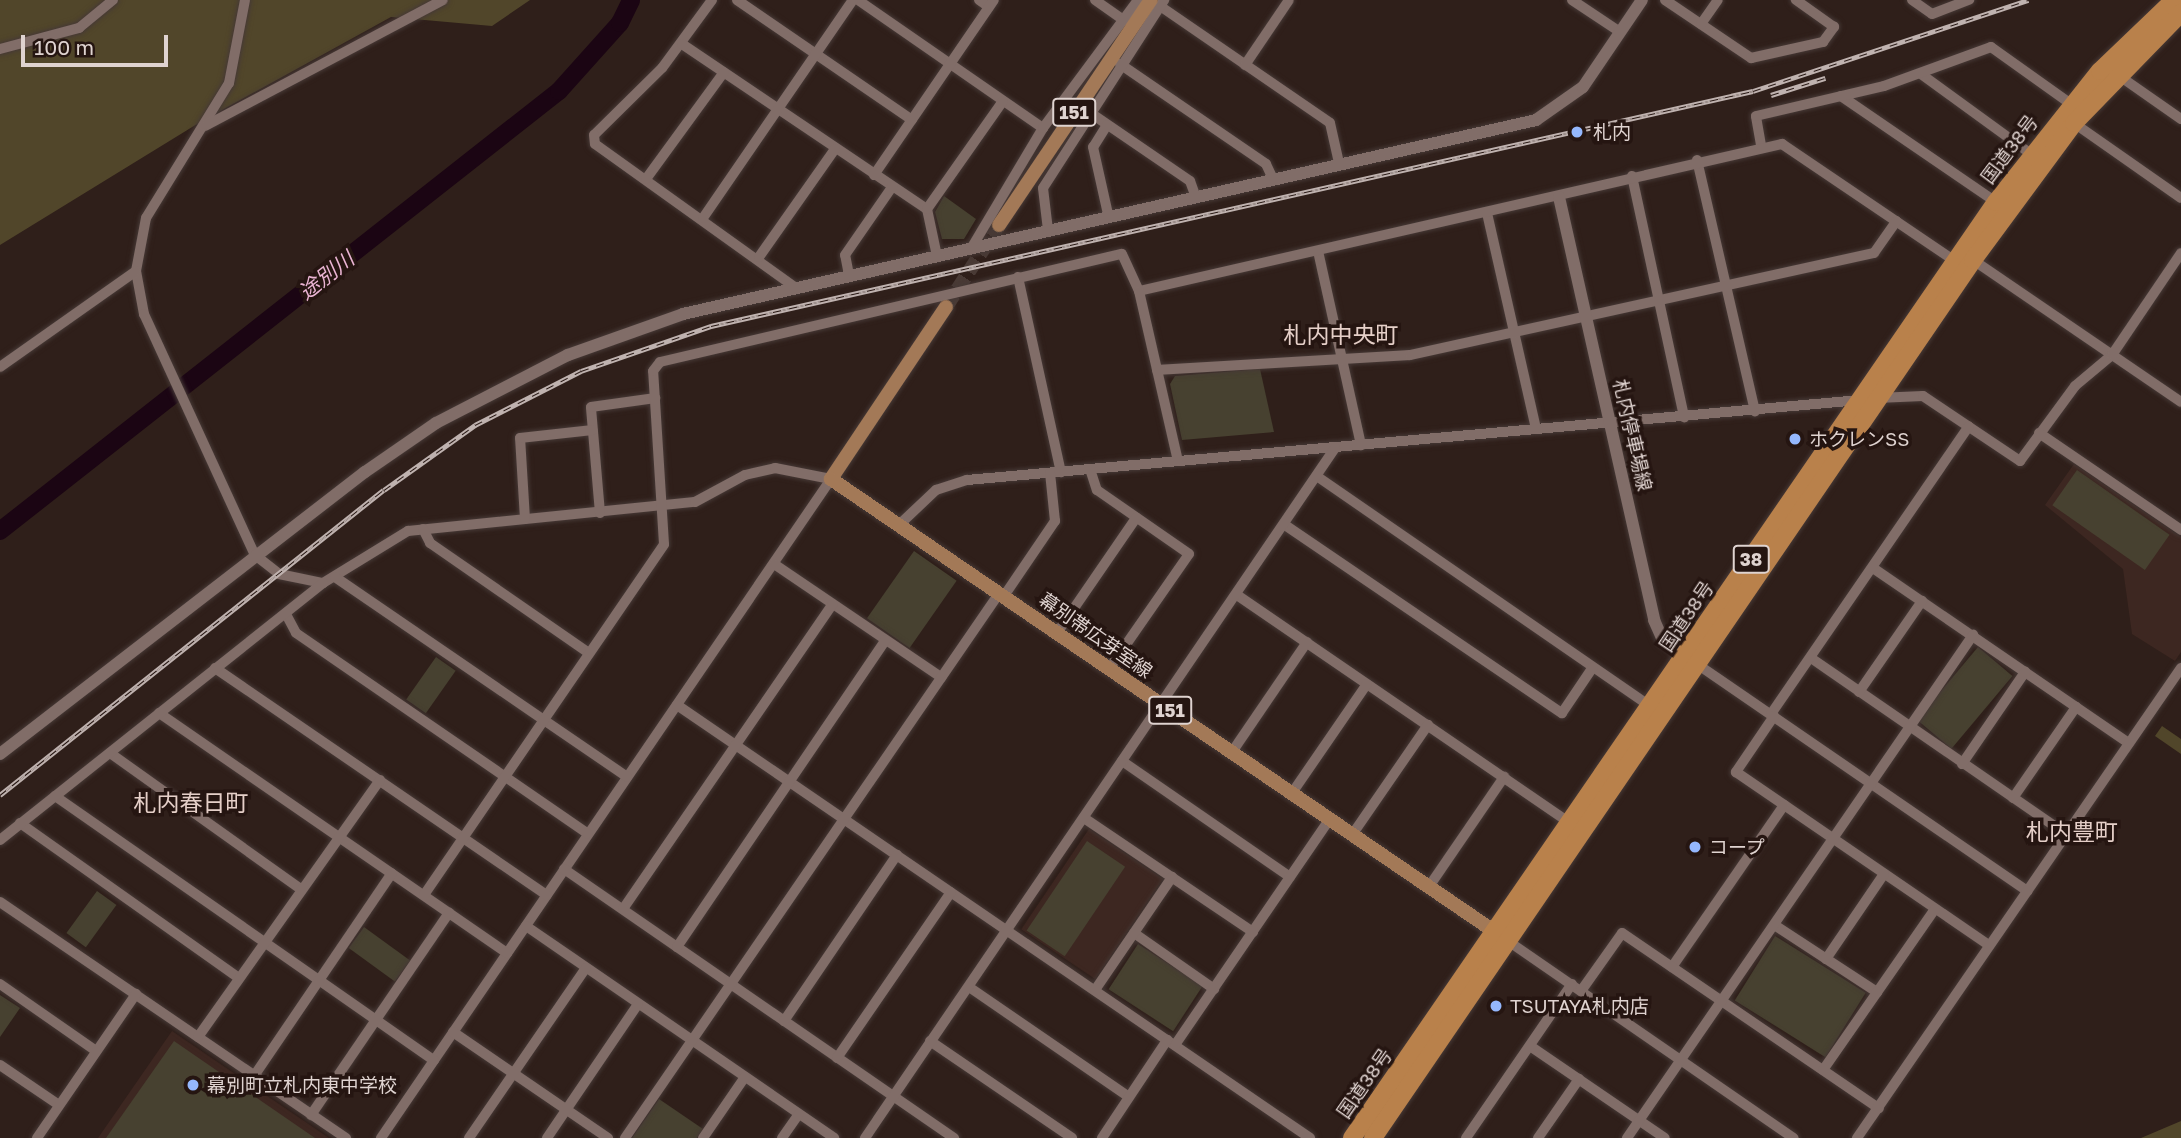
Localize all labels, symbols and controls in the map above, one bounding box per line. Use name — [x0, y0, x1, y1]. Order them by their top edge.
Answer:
scale bar — [24, 21, 172, 65]
text: 100 m — [34, 34, 94, 60]
road number: 151 — [1051, 98, 1097, 127]
street label: 国道38号 — [1976, 110, 2042, 188]
place label: 札内 — [1593, 121, 1631, 143]
marker: 札内 — [1567, 122, 1587, 142]
water label: 途別川 — [293, 246, 359, 304]
district label: 札内中央町 — [1284, 320, 1398, 348]
street label: 札内停車場線 — [1609, 377, 1657, 493]
place label: ホクレンSS — [1809, 428, 1909, 450]
marker: ホクレンSS — [1787, 431, 1803, 447]
road number: 38 — [1732, 544, 1770, 574]
street label: 国道38号 — [1654, 577, 1718, 655]
street label: 幕別帯広芽室線 — [1035, 588, 1157, 682]
road number: 151 — [1147, 696, 1193, 724]
district label: 札内春日町 — [134, 788, 248, 816]
district label: 札内豊町 — [2026, 817, 2118, 845]
place label: コープ — [1709, 836, 1766, 858]
marker: コープ — [1687, 839, 1703, 855]
place label: TSUTAYA札内店 — [1510, 995, 1649, 1017]
marker: TSUTAYA札内店 — [1488, 998, 1504, 1014]
street label: 国道38号 — [1332, 1044, 1396, 1122]
place label: 幕別町立札内東中学校 — [207, 1074, 397, 1096]
marker: 幕別町立札内東中学校 — [185, 1077, 201, 1093]

